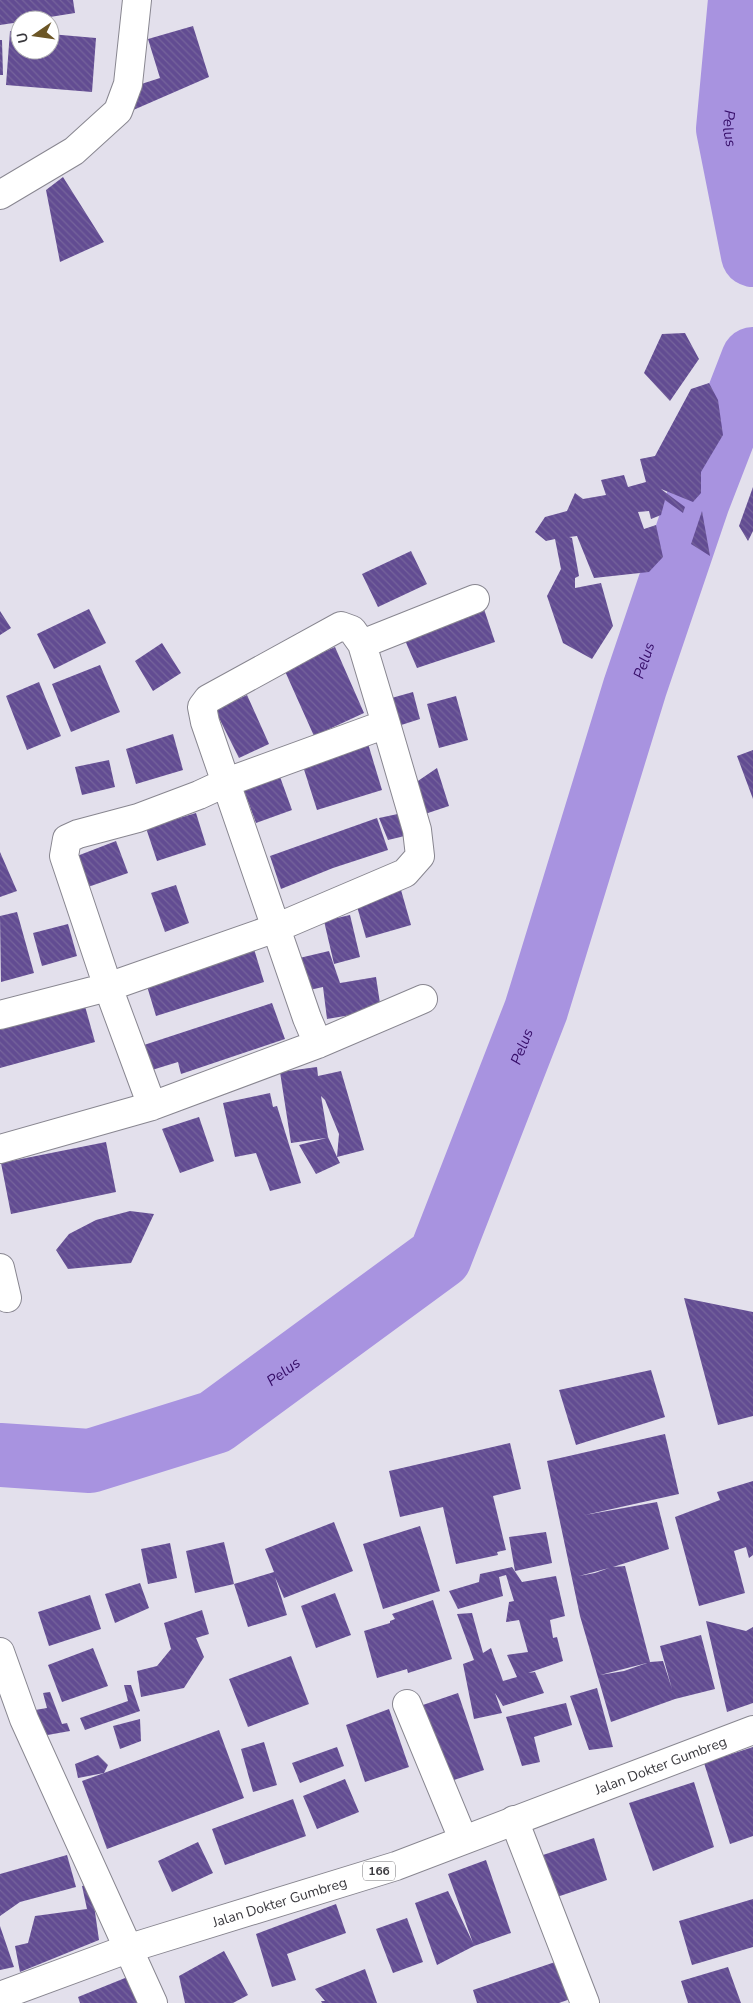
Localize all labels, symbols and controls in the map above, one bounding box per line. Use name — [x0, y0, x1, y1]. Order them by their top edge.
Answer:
north arrow — [10, 10, 60, 60]
text: U — [12, 31, 33, 45]
water label: Pelus — [718, 109, 741, 149]
water label: Pelus — [629, 640, 659, 681]
water label: Pelus — [506, 1026, 538, 1067]
water label: Pelus — [262, 1353, 304, 1391]
street label: Jalan Dokter Gumbreg — [591, 1732, 729, 1800]
road number: 166 — [363, 1862, 395, 1880]
street label: Jalan Dokter Gumbreg — [209, 1873, 349, 1932]

